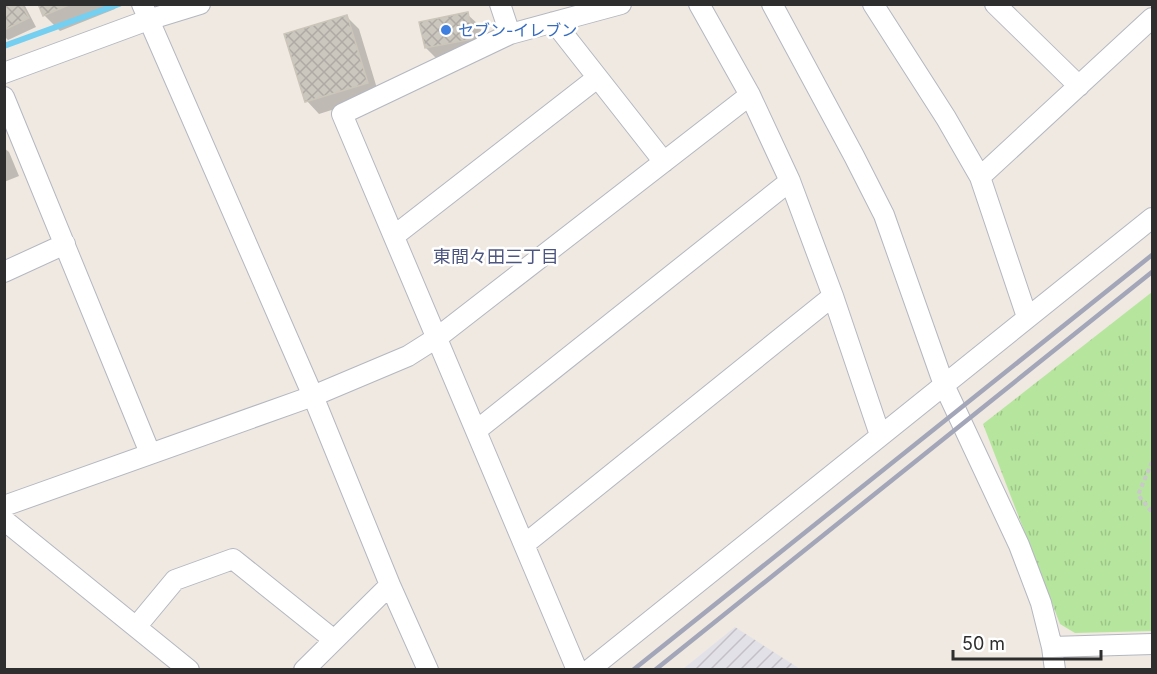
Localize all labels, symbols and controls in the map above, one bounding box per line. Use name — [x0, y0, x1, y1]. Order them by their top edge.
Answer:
place label: セブン-イレブン — [458, 20, 577, 40]
marker: セブン-イレブン — [439, 23, 453, 37]
district label: 東間々田三丁目 — [433, 246, 559, 267]
scale bar — [953, 623, 1102, 661]
text: 50 m — [962, 633, 1005, 654]

